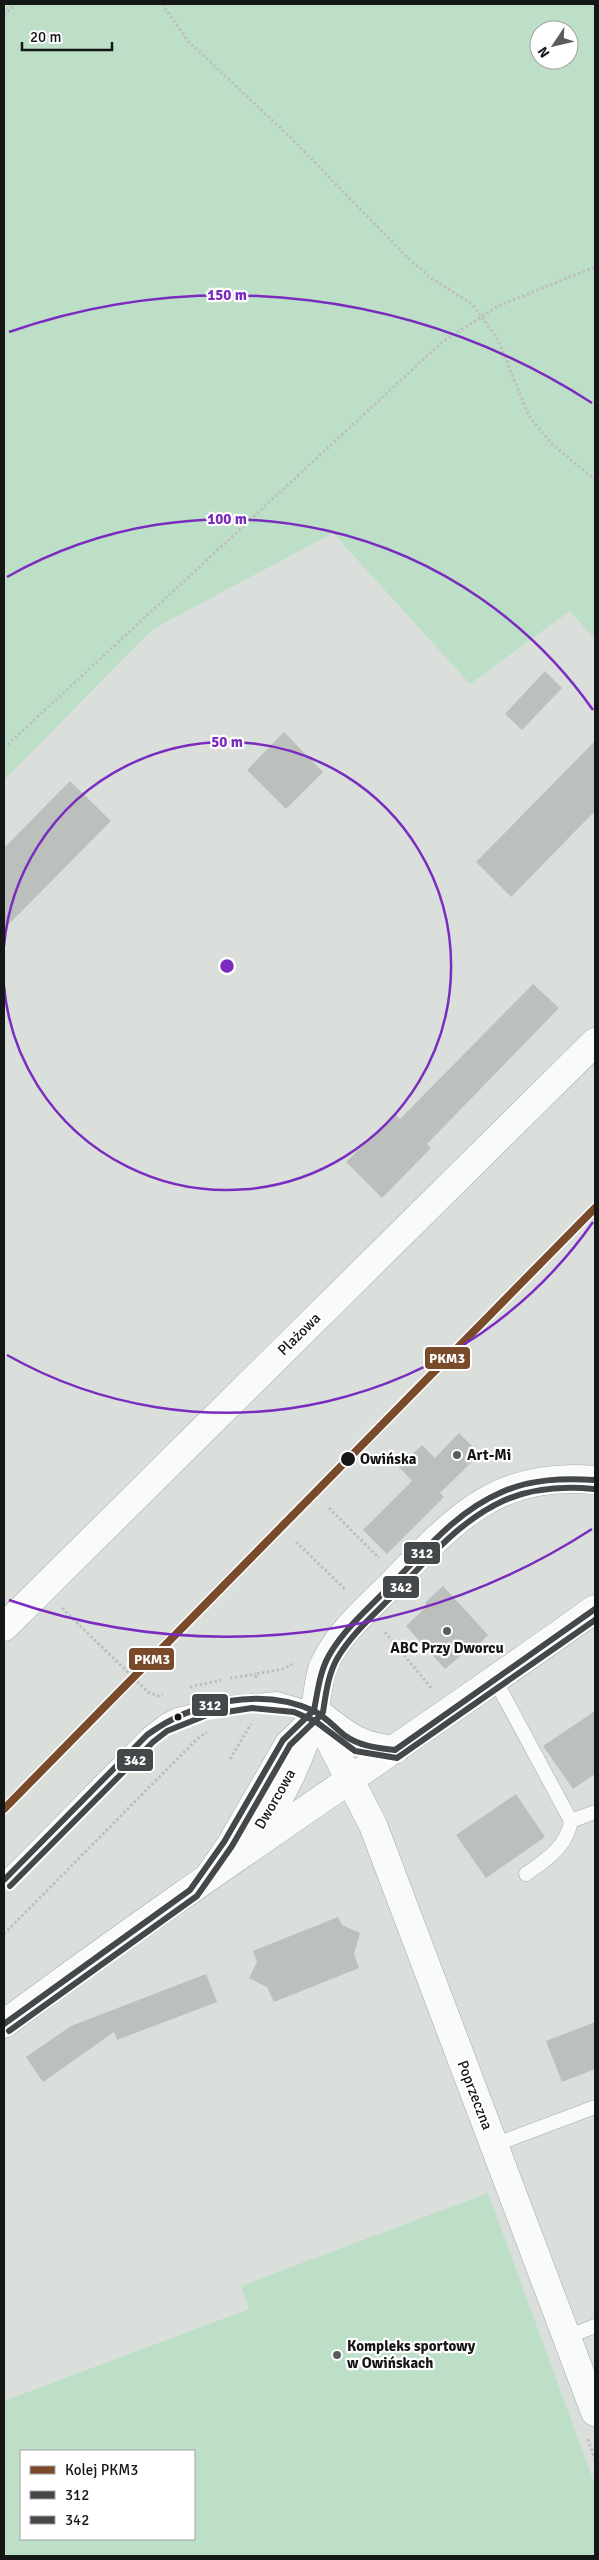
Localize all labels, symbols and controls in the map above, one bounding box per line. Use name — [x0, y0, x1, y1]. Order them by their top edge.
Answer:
scale bar — [22, 20, 112, 52]
north arrow — [529, 20, 579, 70]
text: 20 m — [30, 28, 61, 46]
text: N — [534, 43, 554, 61]
text: 150 m — [207, 286, 247, 304]
text: 100 m — [207, 510, 247, 528]
text: 50 m — [211, 733, 243, 751]
centre of rings — [218, 957, 236, 975]
street label: Plażowa — [274, 1309, 324, 1359]
line badge: PKM3 — [424, 1346, 471, 1370]
text: PKM3 — [429, 1350, 465, 1367]
place label: Art-Mi — [467, 1446, 511, 1464]
marker: Art-Mi — [451, 1449, 463, 1461]
marker: Owińska — [339, 1450, 357, 1468]
place label: Owińska — [360, 1450, 417, 1468]
line badge: 312 — [403, 1541, 441, 1565]
text: 312 — [411, 1545, 433, 1562]
line badge: 342 — [382, 1575, 420, 1599]
text: 342 — [390, 1579, 412, 1596]
marker: ABC Przy Dworcu — [441, 1625, 453, 1637]
place label: ABC Przy Dworcu — [390, 1639, 504, 1657]
line badge: PKM3 — [128, 1647, 175, 1671]
text: PKM3 — [134, 1651, 170, 1668]
line badge: 312 — [191, 1693, 229, 1717]
text: 312 — [199, 1697, 221, 1714]
unlabelled marker — [173, 1712, 183, 1722]
line badge: 342 — [116, 1748, 154, 1772]
text: 342 — [124, 1752, 146, 1769]
street label: Dworcowa — [251, 1766, 299, 1832]
street label: Poprzeczna — [454, 2058, 496, 2132]
place label: Kompleks sportowy w Owińskach — [347, 2337, 476, 2372]
marker: Kompleks sportowy w Owińskach — [331, 2349, 343, 2361]
legend — [20, 2450, 195, 2540]
text: Kolej PKM3 — [65, 2461, 138, 2479]
text: 312 — [65, 2486, 89, 2504]
text: 342 — [65, 2511, 89, 2529]

